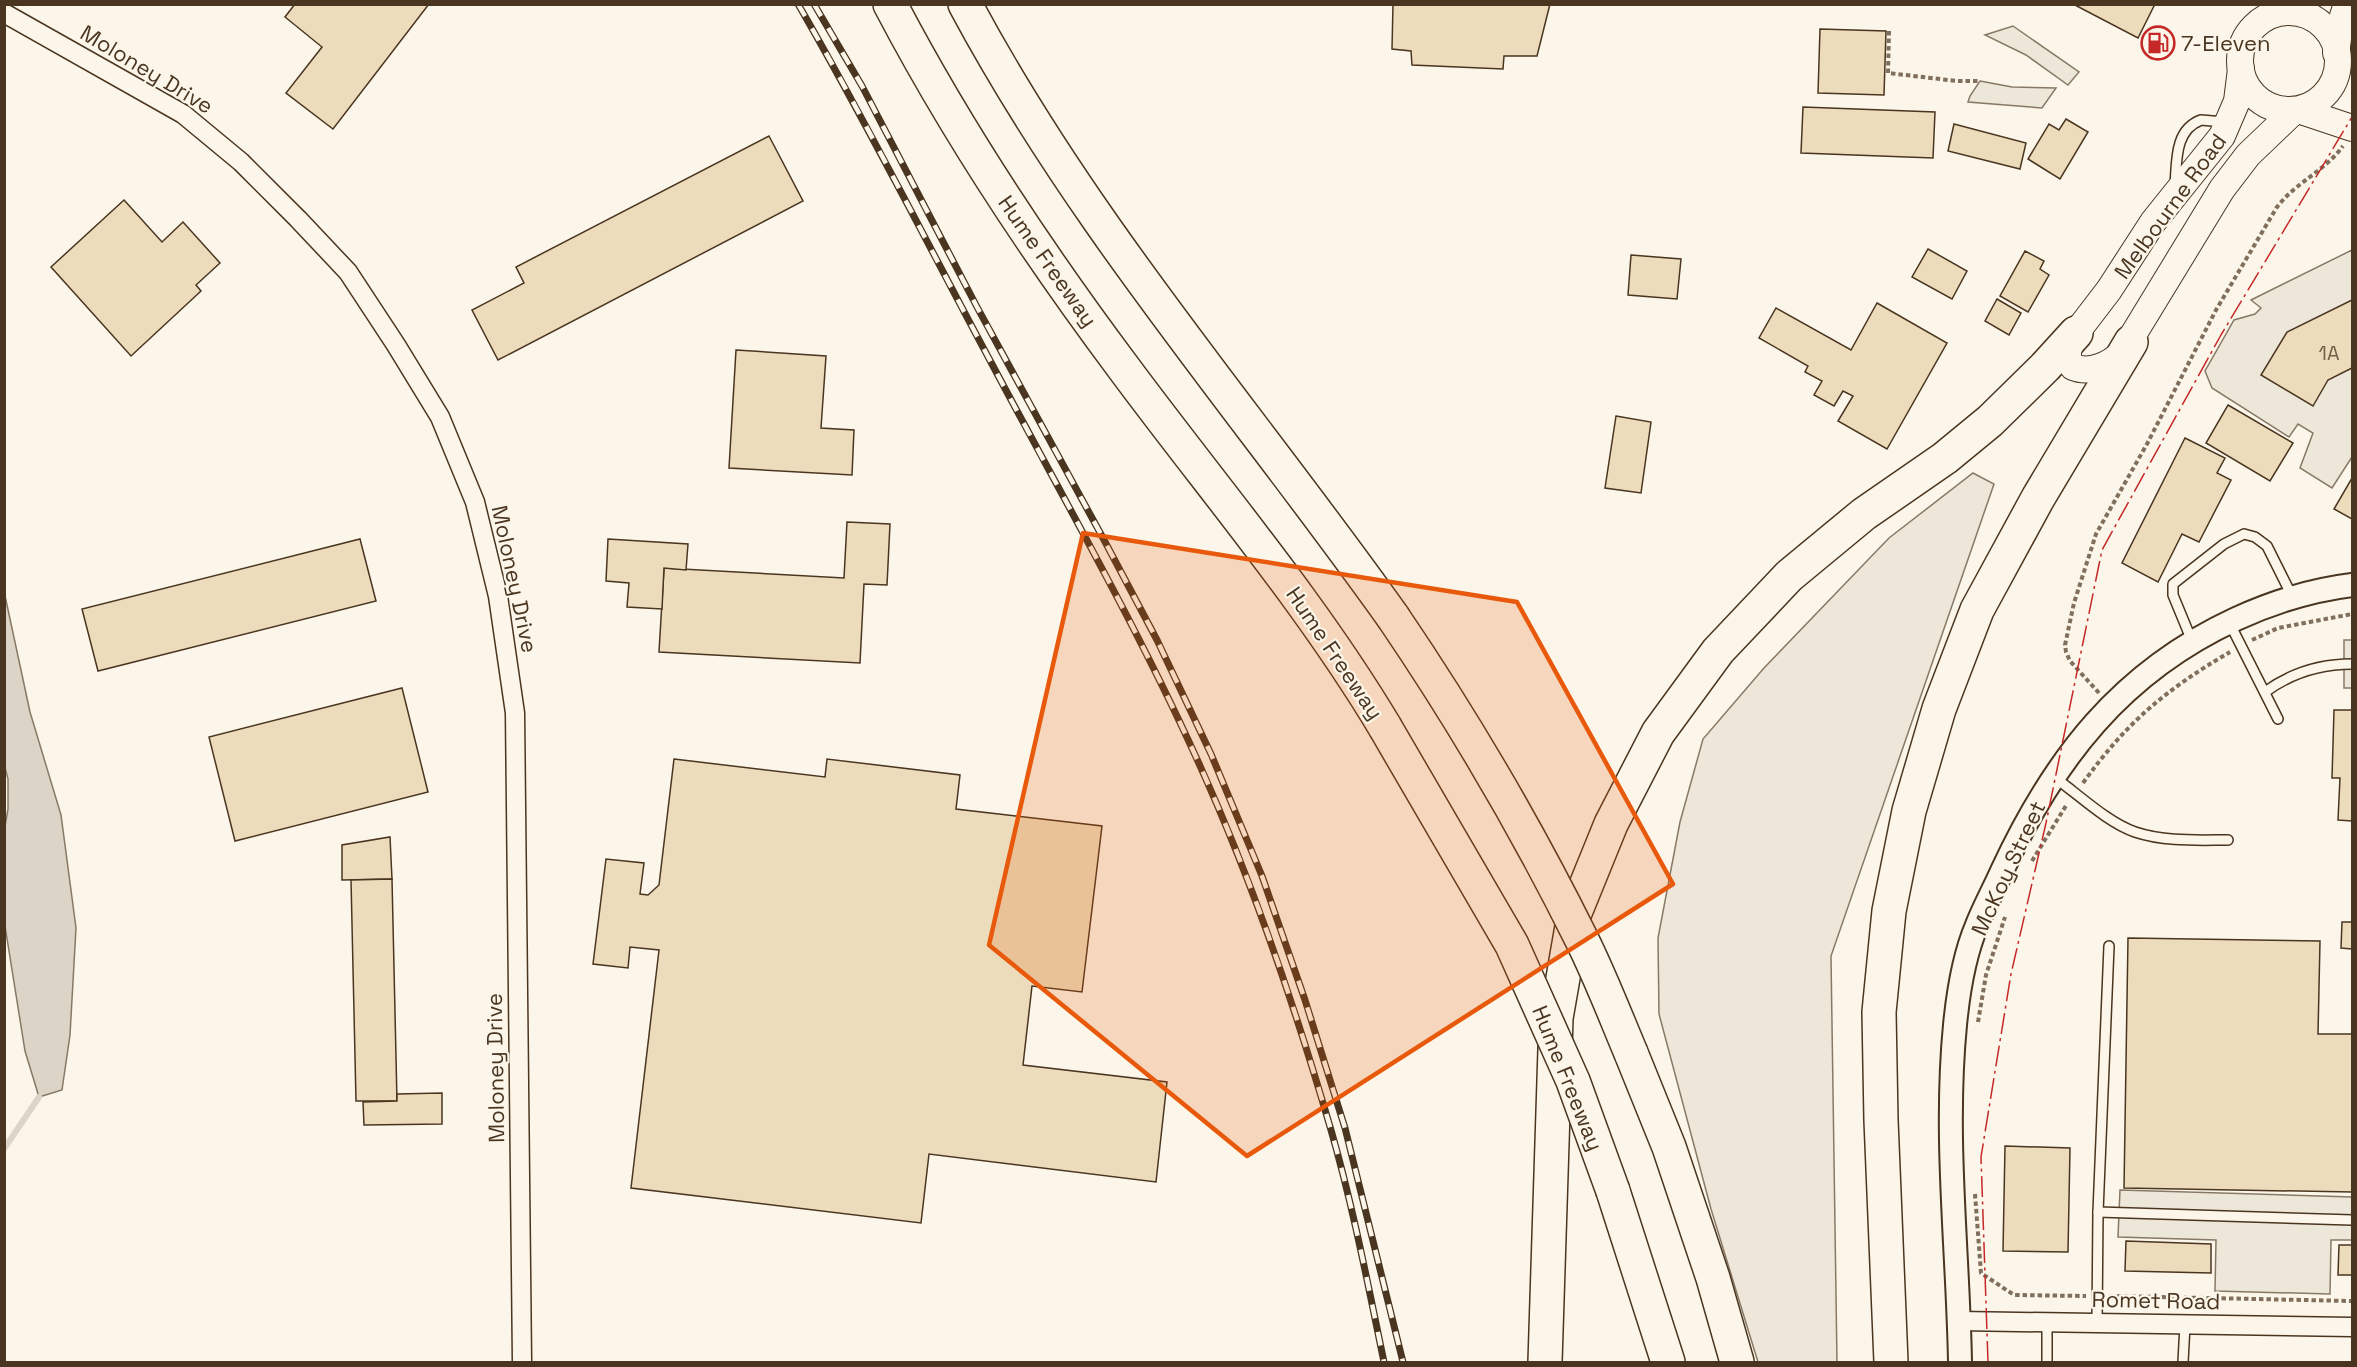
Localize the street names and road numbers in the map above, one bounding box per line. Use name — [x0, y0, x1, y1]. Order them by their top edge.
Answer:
street label: Moloney Drive — [76, 18, 218, 120]
street label: Melbourne Road — [2108, 128, 2232, 284]
street label: Hume Freeway — [992, 190, 1104, 332]
street label: Moloney Drive — [486, 503, 544, 655]
street label: Hume Freeway — [1280, 581, 1390, 725]
street label: McKoy Street — [1965, 796, 2051, 940]
street label: Moloney Drive — [480, 993, 510, 1143]
street label: Hume Freeway — [1526, 1001, 1610, 1155]
street label: Romet Road — [2091, 1285, 2221, 1315]

